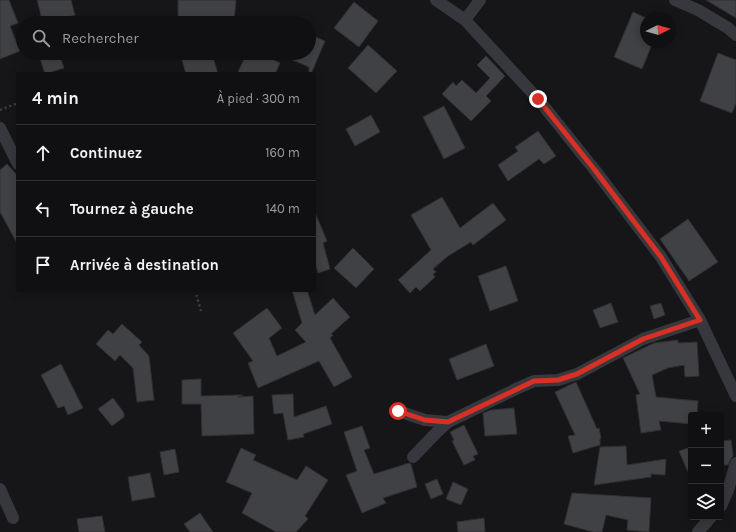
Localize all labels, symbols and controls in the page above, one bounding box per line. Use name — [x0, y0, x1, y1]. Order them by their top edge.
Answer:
north arrow — [640, 12, 676, 48]
search box — [16, 16, 316, 60]
icon: search — [30, 27, 52, 49]
text: Rechercher — [62, 29, 139, 47]
text: 4 min — [32, 88, 79, 108]
route end — [529, 90, 547, 108]
text: À pied · 300 m — [217, 91, 300, 106]
icon: ahead — [32, 142, 54, 164]
text: Continuez — [70, 144, 142, 162]
text: 160 m — [265, 145, 300, 160]
icon: left — [32, 198, 54, 220]
text: Tournez à gauche — [70, 200, 194, 218]
text: 140 m — [265, 201, 300, 216]
icon: arrive — [32, 254, 54, 276]
text: Arrivée à destination — [70, 256, 219, 274]
route start — [389, 402, 407, 420]
map controls — [688, 412, 724, 520]
button: + — [688, 412, 724, 448]
button: − — [688, 448, 724, 484]
button: layers — [688, 484, 724, 520]

